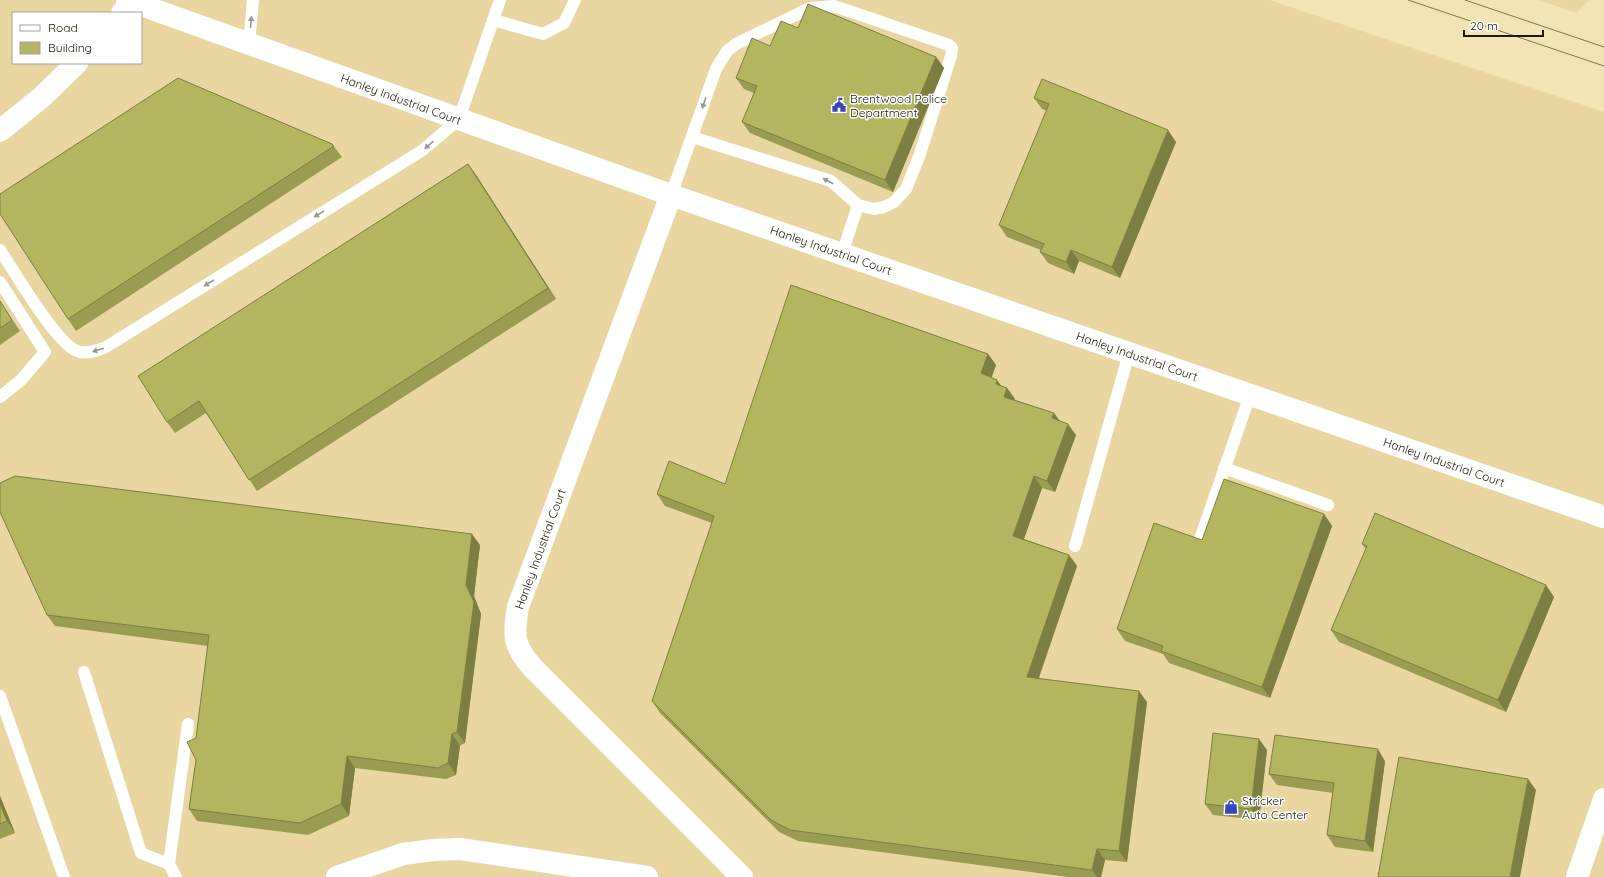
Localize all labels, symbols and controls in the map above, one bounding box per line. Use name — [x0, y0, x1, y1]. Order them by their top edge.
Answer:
legend — [12, 12, 142, 64]
scale bar — [1464, 12, 1543, 38]
one-way arrow — [247, 16, 254, 28]
text: 20 m — [1470, 18, 1498, 33]
text: Road — [48, 20, 78, 35]
text: Building — [48, 40, 92, 55]
street label: Hanley Industrial Court — [339, 70, 463, 128]
place label: Brentwood Police Department — [850, 91, 947, 120]
one-way arrow — [701, 97, 707, 109]
public building icon: Brentwood Police Department — [831, 97, 847, 113]
one-way arrow — [424, 140, 434, 149]
one-way arrow — [822, 178, 834, 184]
one-way arrow — [314, 211, 325, 218]
street label: Hanley Industrial Court — [768, 222, 894, 278]
one-way arrow — [204, 279, 214, 287]
street label: Hanley Industrial Court — [1074, 328, 1200, 384]
one-way arrow — [92, 347, 104, 353]
street label: Hanley Industrial Court — [1381, 434, 1507, 490]
street label: Hanley Industrial Court — [511, 487, 569, 611]
place label: Stricker Auto Center — [1242, 793, 1308, 822]
shop icon: Stricker Auto Center — [1223, 799, 1239, 815]

